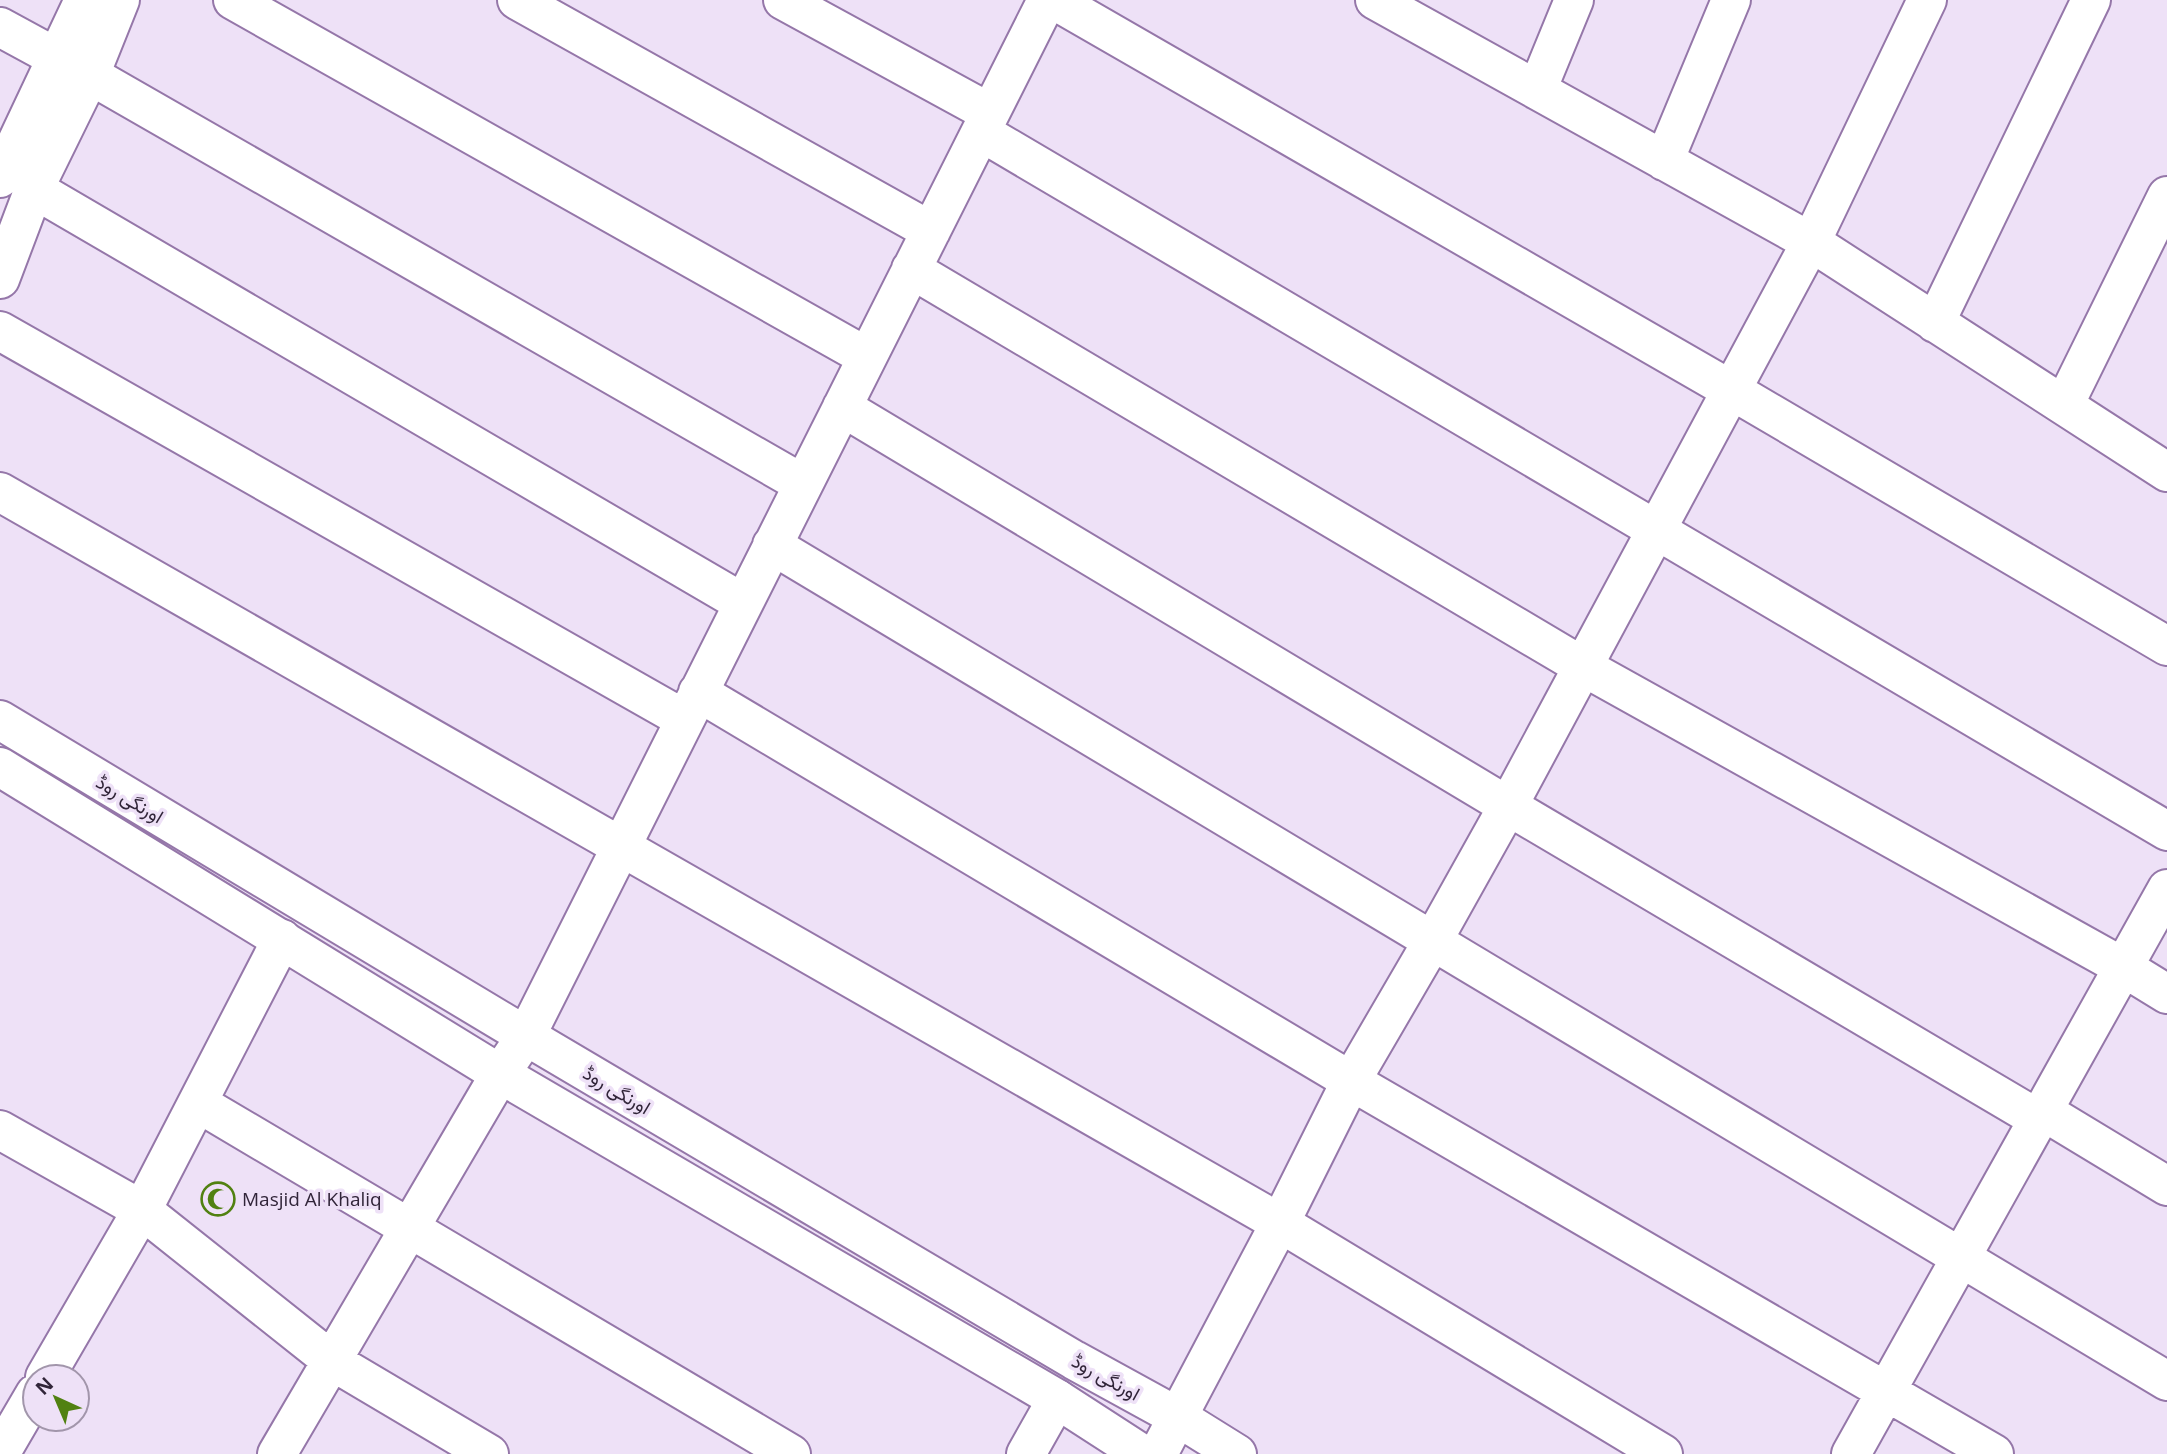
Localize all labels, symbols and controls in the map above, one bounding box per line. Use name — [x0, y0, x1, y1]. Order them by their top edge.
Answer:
street label: اورنگی روڈ — [92, 769, 168, 829]
street label: اورنگی روڈ — [579, 1060, 655, 1120]
mosque icon: Masjid Al Khaliq — [199, 1180, 237, 1218]
place label: Masjid Al Khaliq — [242, 1186, 382, 1212]
street label: اورنگی روڈ — [1067, 1348, 1145, 1406]
north arrow — [21, 1363, 91, 1433]
text: N — [30, 1371, 59, 1400]

